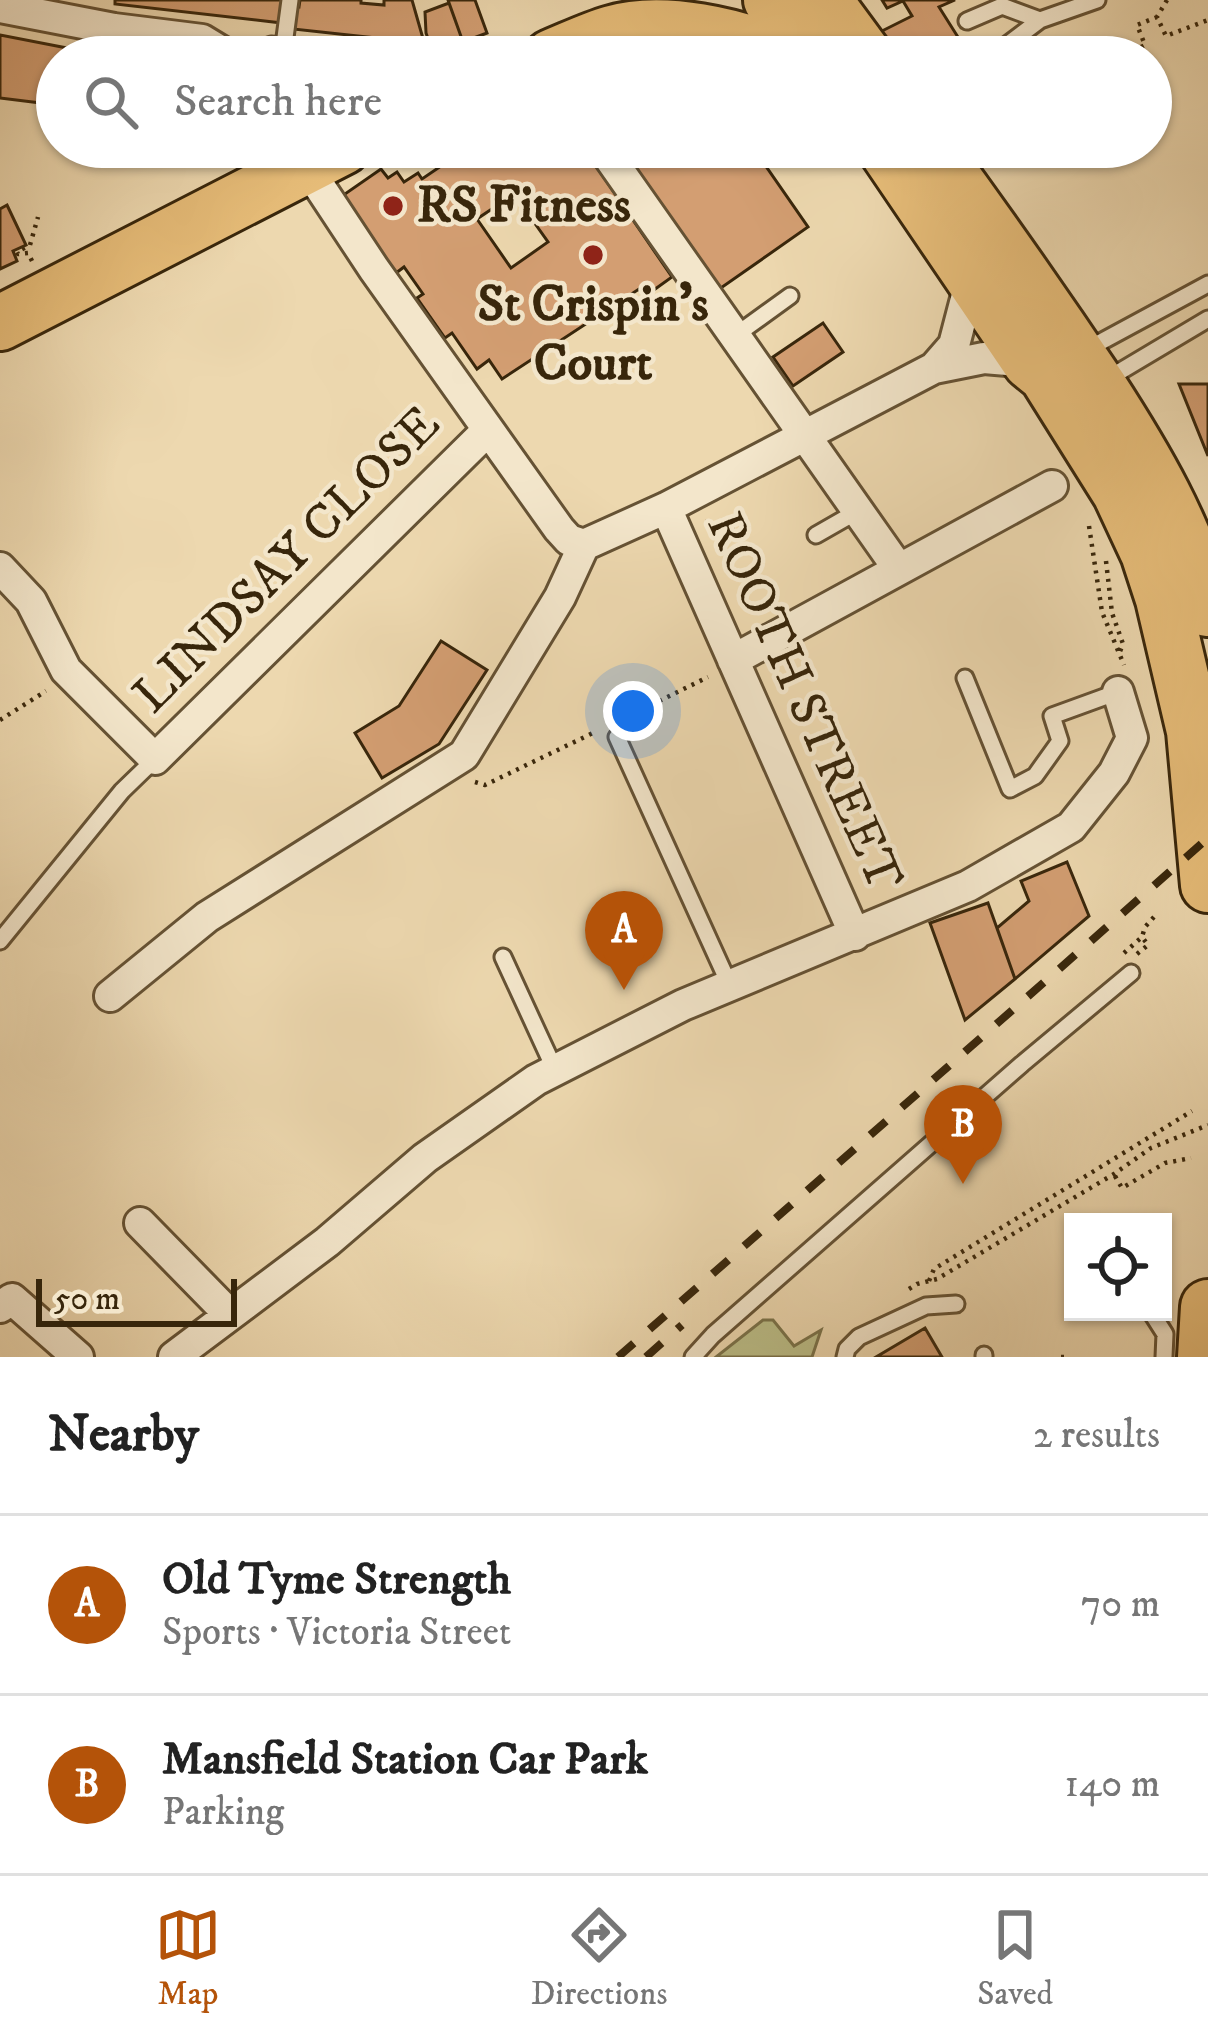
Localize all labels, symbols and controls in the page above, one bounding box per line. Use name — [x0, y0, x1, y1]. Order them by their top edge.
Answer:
search box — [36, 36, 1172, 168]
icon: search — [78, 69, 144, 135]
text: Search here — [174, 74, 382, 130]
place label: RS Fitness — [417, 174, 631, 238]
marker: RS Fitness — [380, 193, 406, 219]
marker: St Crispin's Court — [580, 242, 606, 268]
place label: St Crispin's Court — [477, 273, 709, 396]
street label: LINDSAY CLOSE — [120, 393, 454, 727]
street label: ROOTH STREET — [692, 502, 916, 902]
your location — [603, 681, 663, 741]
pin: A — [585, 891, 663, 990]
pin: B — [924, 1085, 1002, 1184]
map controls — [1064, 1213, 1172, 1321]
button: locate — [1064, 1213, 1172, 1321]
scale bar — [36, 1273, 237, 1326]
text: 50 m — [54, 1279, 120, 1320]
text: Nearby — [48, 1403, 199, 1467]
text: 2 results — [1033, 1411, 1160, 1460]
text: Old Tyme Strength — [162, 1552, 511, 1608]
text: A — [75, 1580, 99, 1629]
text: 70 m — [1081, 1580, 1160, 1629]
text: Sports · Victoria Street — [162, 1608, 511, 1657]
text: Mansfield Station Car Park — [162, 1732, 648, 1788]
text: B — [75, 1760, 99, 1809]
text: 140 m — [1065, 1760, 1160, 1809]
text: Parking — [162, 1788, 284, 1837]
tab: Map — [155, 1902, 221, 2015]
tab: Directions — [531, 1902, 667, 2015]
tab: Saved — [977, 1902, 1053, 2015]

